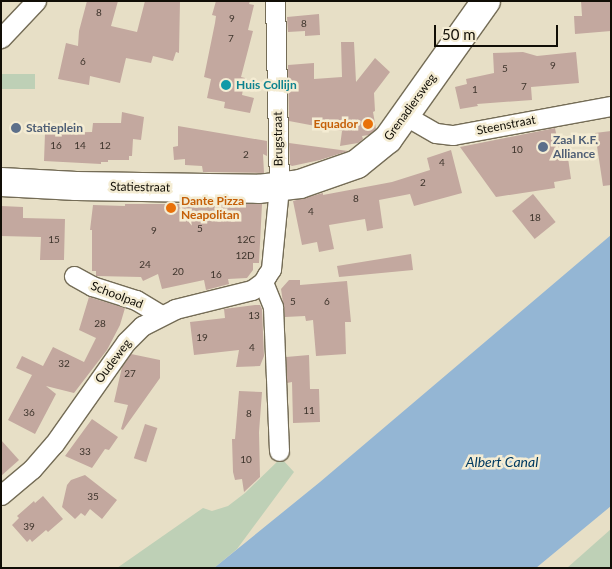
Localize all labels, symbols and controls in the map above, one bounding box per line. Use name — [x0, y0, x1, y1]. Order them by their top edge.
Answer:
house number: 8 — [96, 7, 102, 19]
house number: 9 — [229, 13, 235, 25]
scale bar — [437, 15, 561, 47]
house number: 8 — [301, 18, 307, 30]
text: 50 m — [442, 25, 476, 43]
house number: 7 — [228, 33, 234, 45]
house number: 6 — [80, 56, 86, 68]
house number: 9 — [550, 60, 556, 72]
house number: 5 — [502, 63, 508, 75]
street label: Grenadiersweg — [381, 71, 439, 143]
place label: Huis Collijn — [236, 78, 297, 92]
marker: Huis Collijn — [220, 79, 232, 91]
house number: 7 — [521, 81, 527, 93]
house number: 1 — [472, 84, 478, 96]
street label: Brugstraat — [270, 111, 286, 167]
street label: Steenstraat — [475, 112, 537, 138]
place label: Equador — [313, 117, 358, 131]
marker: Equador — [362, 118, 374, 130]
place label: Statieplein — [26, 121, 83, 135]
marker: Statieplein — [10, 122, 22, 134]
place label: Zaal K.F. Alliance — [553, 133, 598, 161]
house number: 16 — [50, 140, 62, 152]
house number: 14 — [74, 140, 86, 152]
house number: 12 — [99, 140, 111, 152]
marker: Zaal K.F. Alliance — [537, 141, 549, 153]
house number: 10 — [511, 144, 523, 156]
house number: 2 — [243, 149, 249, 161]
house number: 4 — [439, 157, 445, 169]
house number: 2 — [420, 177, 426, 189]
street label: Statiestraat — [110, 179, 170, 195]
house number: 8 — [353, 193, 359, 205]
place label: Dante Pizza Neapolitan — [181, 194, 244, 222]
marker: Dante Pizza Neapolitan — [165, 202, 177, 214]
house number: 4 — [308, 206, 314, 218]
house number: 18 — [529, 212, 541, 224]
house number: 5 — [197, 223, 203, 235]
house number: 9 — [151, 225, 157, 237]
house number: 15 — [48, 234, 60, 246]
house number: 12C — [237, 234, 255, 246]
house number: 12D — [235, 250, 255, 262]
house number: 24 — [139, 259, 151, 271]
house number: 20 — [172, 266, 184, 278]
house number: 16 — [210, 269, 222, 281]
street label: Schoolpad — [89, 278, 145, 312]
house number: 5 — [290, 296, 296, 308]
house number: 6 — [324, 296, 330, 308]
house number: 13 — [248, 310, 260, 322]
house number: 28 — [94, 318, 106, 330]
house number: 19 — [196, 332, 208, 344]
street label: Oudeweg — [92, 336, 134, 386]
house number: 4 — [249, 342, 255, 354]
house number: 32 — [58, 358, 70, 370]
house number: 27 — [124, 368, 136, 380]
house number: 11 — [303, 405, 315, 417]
house number: 36 — [23, 407, 35, 419]
house number: 8 — [246, 408, 252, 420]
house number: 33 — [79, 446, 91, 458]
house number: 10 — [240, 454, 252, 466]
water label: Albert Canal — [466, 454, 538, 470]
house number: 35 — [87, 491, 99, 503]
house number: 39 — [23, 521, 35, 533]

